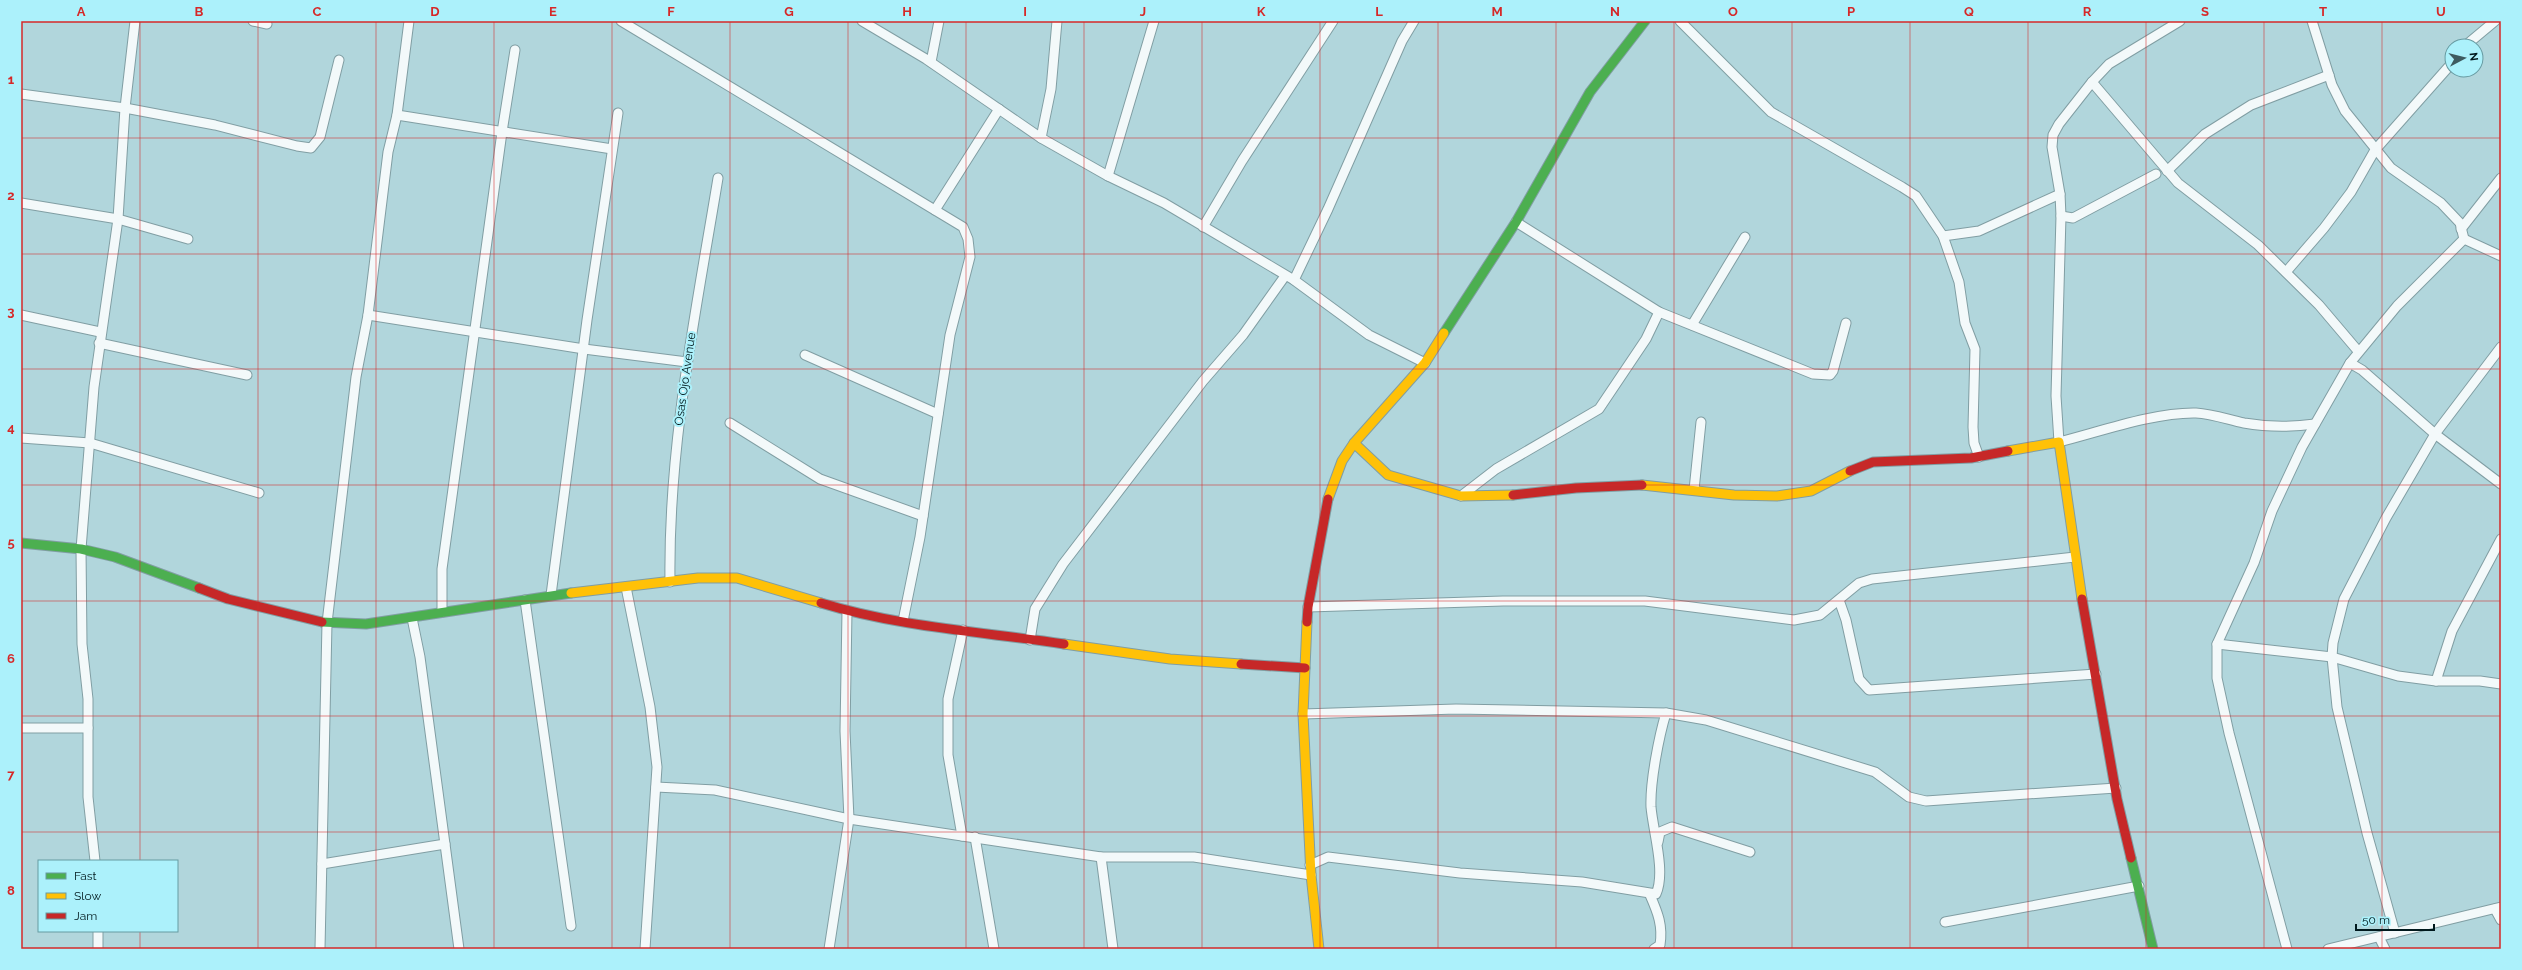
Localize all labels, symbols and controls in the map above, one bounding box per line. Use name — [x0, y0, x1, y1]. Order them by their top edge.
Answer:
text: A — [77, 4, 86, 19]
text: B — [195, 4, 204, 19]
text: C — [313, 4, 322, 19]
text: D — [430, 4, 440, 19]
text: E — [549, 4, 557, 19]
text: F — [667, 4, 675, 19]
text: G — [784, 4, 794, 19]
text: H — [902, 4, 912, 19]
text: I — [1023, 4, 1027, 19]
text: J — [1140, 4, 1146, 19]
text: K — [1257, 4, 1266, 19]
text: L — [1375, 4, 1383, 19]
text: M — [1491, 4, 1503, 19]
text: N — [1610, 4, 1620, 19]
text: O — [1728, 4, 1738, 19]
text: P — [1847, 4, 1855, 19]
text: Q — [1964, 4, 1974, 19]
text: R — [2083, 4, 2092, 19]
text: S — [2201, 4, 2209, 19]
text: T — [2319, 4, 2327, 19]
text: U — [2436, 4, 2446, 19]
north arrow — [2444, 38, 2484, 78]
text: N — [2466, 52, 2480, 62]
text: 1 — [8, 72, 15, 87]
text: 2 — [7, 188, 15, 203]
text: 3 — [7, 304, 15, 319]
street label: Osas Ojo Avenue — [672, 332, 698, 426]
text: 4 — [7, 420, 15, 435]
text: 5 — [7, 535, 15, 550]
text: 6 — [7, 651, 15, 666]
text: 7 — [7, 767, 15, 782]
legend — [38, 860, 178, 932]
text: Fast — [74, 869, 97, 883]
text: 8 — [7, 883, 15, 898]
text: Slow — [74, 889, 101, 903]
scale bar — [2356, 906, 2434, 932]
text: Jam — [74, 909, 97, 923]
text: 50 m — [2362, 913, 2390, 927]

